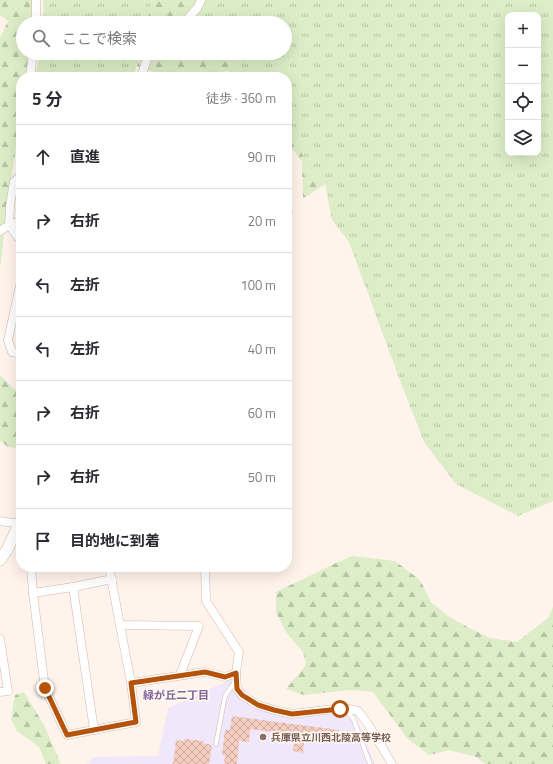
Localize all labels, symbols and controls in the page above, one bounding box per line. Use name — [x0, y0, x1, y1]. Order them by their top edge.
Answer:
map controls — [505, 12, 541, 156]
button: + — [505, 12, 541, 48]
search box — [16, 16, 292, 60]
icon: search — [30, 27, 52, 49]
text: ここで検索 — [62, 27, 137, 50]
button: − — [505, 48, 541, 84]
button: locate — [505, 84, 541, 120]
text: 5 分 — [32, 86, 62, 112]
text: 徒歩 · 360 m — [206, 88, 276, 108]
button: layers — [505, 120, 541, 156]
text: 直進 — [70, 145, 100, 168]
icon: ahead — [32, 146, 54, 168]
text: 90 m — [248, 147, 276, 167]
text: 右折 — [70, 209, 100, 232]
icon: right — [32, 210, 54, 232]
text: 20 m — [248, 211, 276, 231]
text: 左折 — [70, 273, 100, 296]
icon: left — [32, 274, 54, 296]
text: 100 m — [240, 275, 276, 295]
text: 左折 — [70, 337, 100, 360]
icon: left — [32, 338, 54, 360]
text: 40 m — [248, 339, 276, 359]
text: 右折 — [70, 401, 100, 424]
icon: right — [32, 402, 54, 424]
text: 60 m — [248, 403, 276, 423]
text: 右折 — [70, 465, 100, 488]
icon: right — [32, 466, 54, 488]
text: 50 m — [248, 467, 276, 487]
text: 目的地に到着 — [70, 529, 160, 552]
icon: arrive — [32, 530, 54, 552]
route end — [36, 679, 54, 697]
district label: 緑が丘二丁目 — [143, 687, 209, 703]
route start — [331, 700, 349, 718]
place label: 兵庫県立川西北陵高等学校 — [271, 730, 391, 745]
marker: 兵庫県立川西北陵高等学校 — [258, 732, 268, 742]

